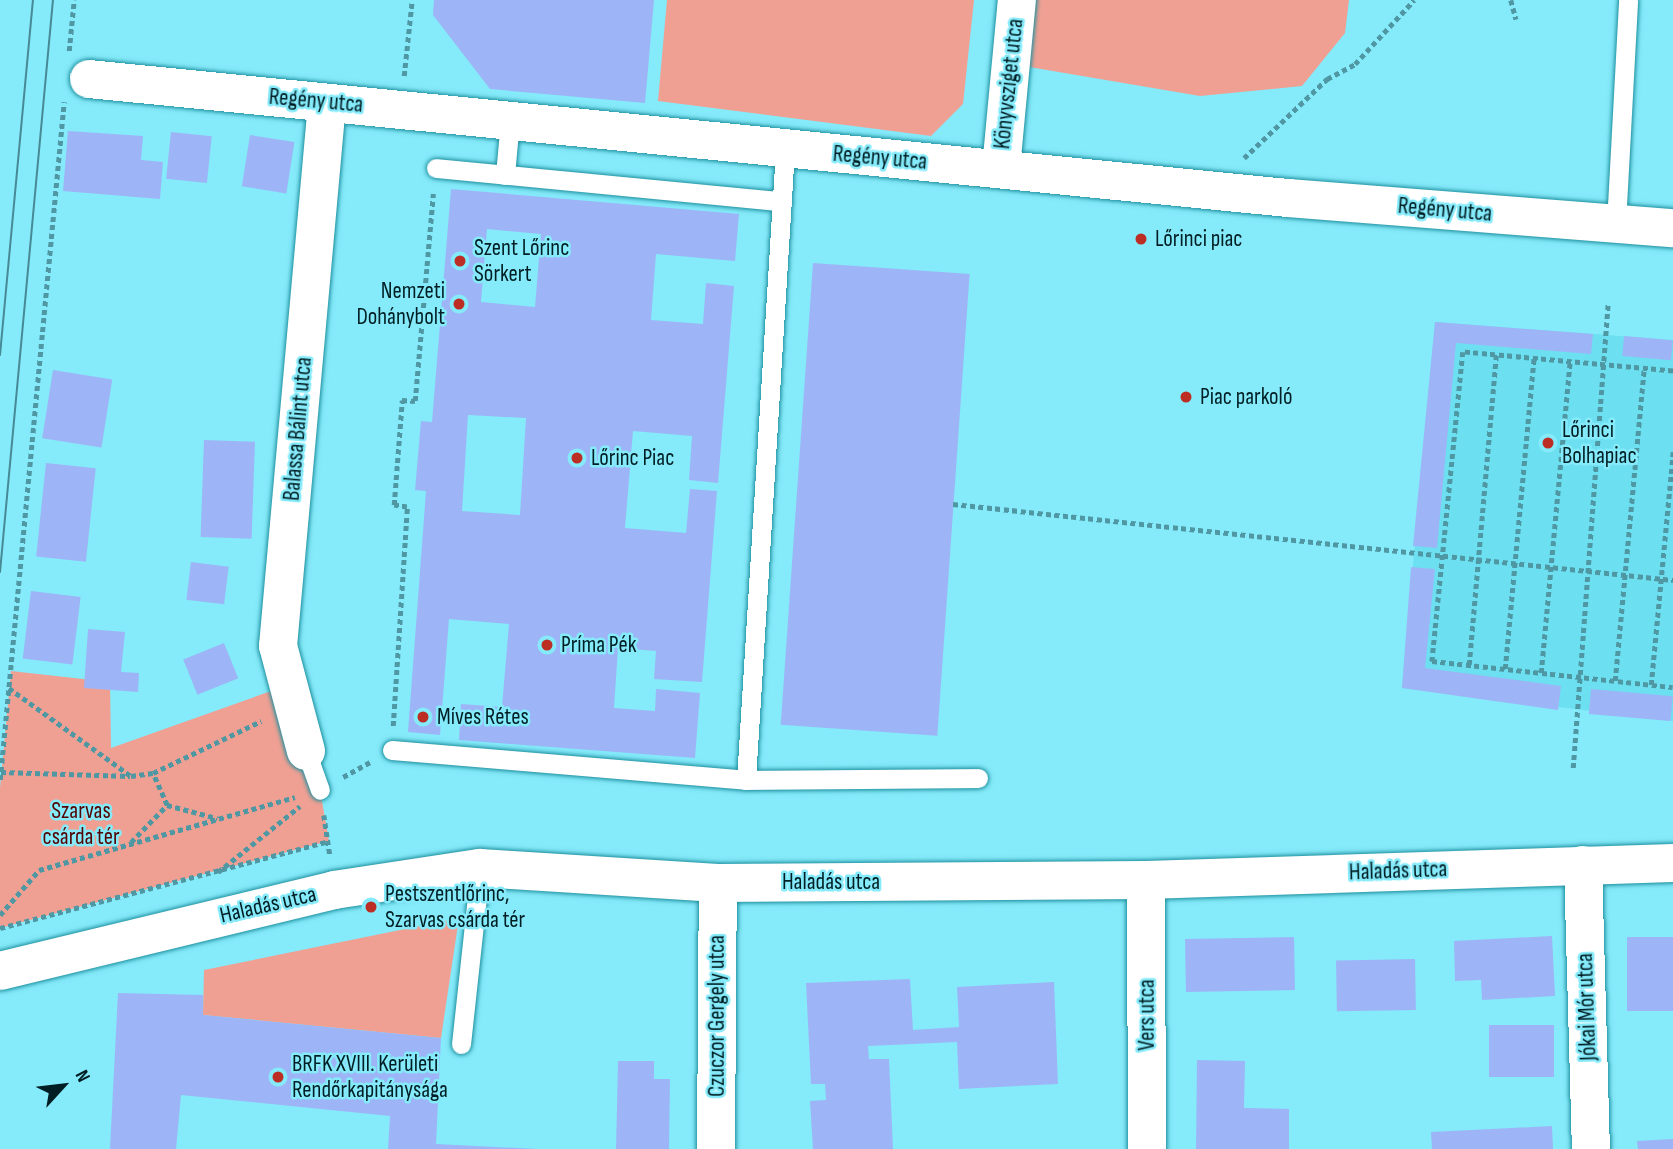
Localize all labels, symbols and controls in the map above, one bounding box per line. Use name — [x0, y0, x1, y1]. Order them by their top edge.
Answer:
street label: Könyvsziget utca — [988, 18, 1030, 150]
street label: Regény utca — [268, 83, 364, 119]
street label: Regény utca — [832, 140, 928, 176]
street label: Regény utca — [1397, 192, 1493, 228]
place label: Lőrinci piac — [1155, 225, 1243, 253]
marker: Lőrinci piac — [1133, 231, 1149, 247]
place label: Szent Lőrinc Sörkert — [474, 234, 569, 288]
marker: Szent Lőrinc Sörkert — [452, 253, 468, 269]
place label: Nemzeti Dohánybolt — [356, 277, 445, 331]
marker: Nemzeti Dohánybolt — [451, 296, 467, 312]
street label: Balassa Bálint utca — [278, 356, 318, 502]
place label: Piac parkoló — [1200, 383, 1292, 411]
marker: Piac parkoló — [1178, 389, 1194, 405]
place label: Lőrinci Bolhapiac — [1562, 416, 1637, 470]
marker: Lőrinci Bolhapiac — [1540, 435, 1556, 451]
place label: Lőrinc Piac — [591, 444, 674, 472]
marker: Lőrinc Piac — [569, 450, 585, 466]
place label: Príma Pék — [561, 631, 637, 659]
marker: Príma Pék — [539, 637, 555, 653]
place label: Míves Rétes — [437, 703, 529, 731]
marker: Míves Rétes — [415, 709, 431, 725]
park label: Szarvas csárda tér — [42, 797, 120, 851]
street label: Haladás utca — [1348, 855, 1448, 887]
street label: Haladás utca — [782, 868, 880, 896]
place label: Pestszentlőrinc, Szarvas csárda tér — [385, 880, 525, 934]
street label: Haladás utca — [217, 881, 319, 929]
marker: Pestszentlőrinc, Szarvas csárda tér — [363, 899, 379, 915]
street label: Czuczor Gergely utca — [703, 935, 731, 1097]
street label: Jókai Mór utca — [1571, 953, 1603, 1061]
street label: Vers utca — [1133, 979, 1161, 1051]
place label: BRFK XVIII. Kerületi Rendőrkapitánysága — [292, 1050, 448, 1104]
north arrow — [28, 1051, 98, 1121]
text: N — [70, 1066, 95, 1086]
marker: BRFK XVIII. Kerületi Rendőrkapitánysága — [270, 1069, 286, 1085]

